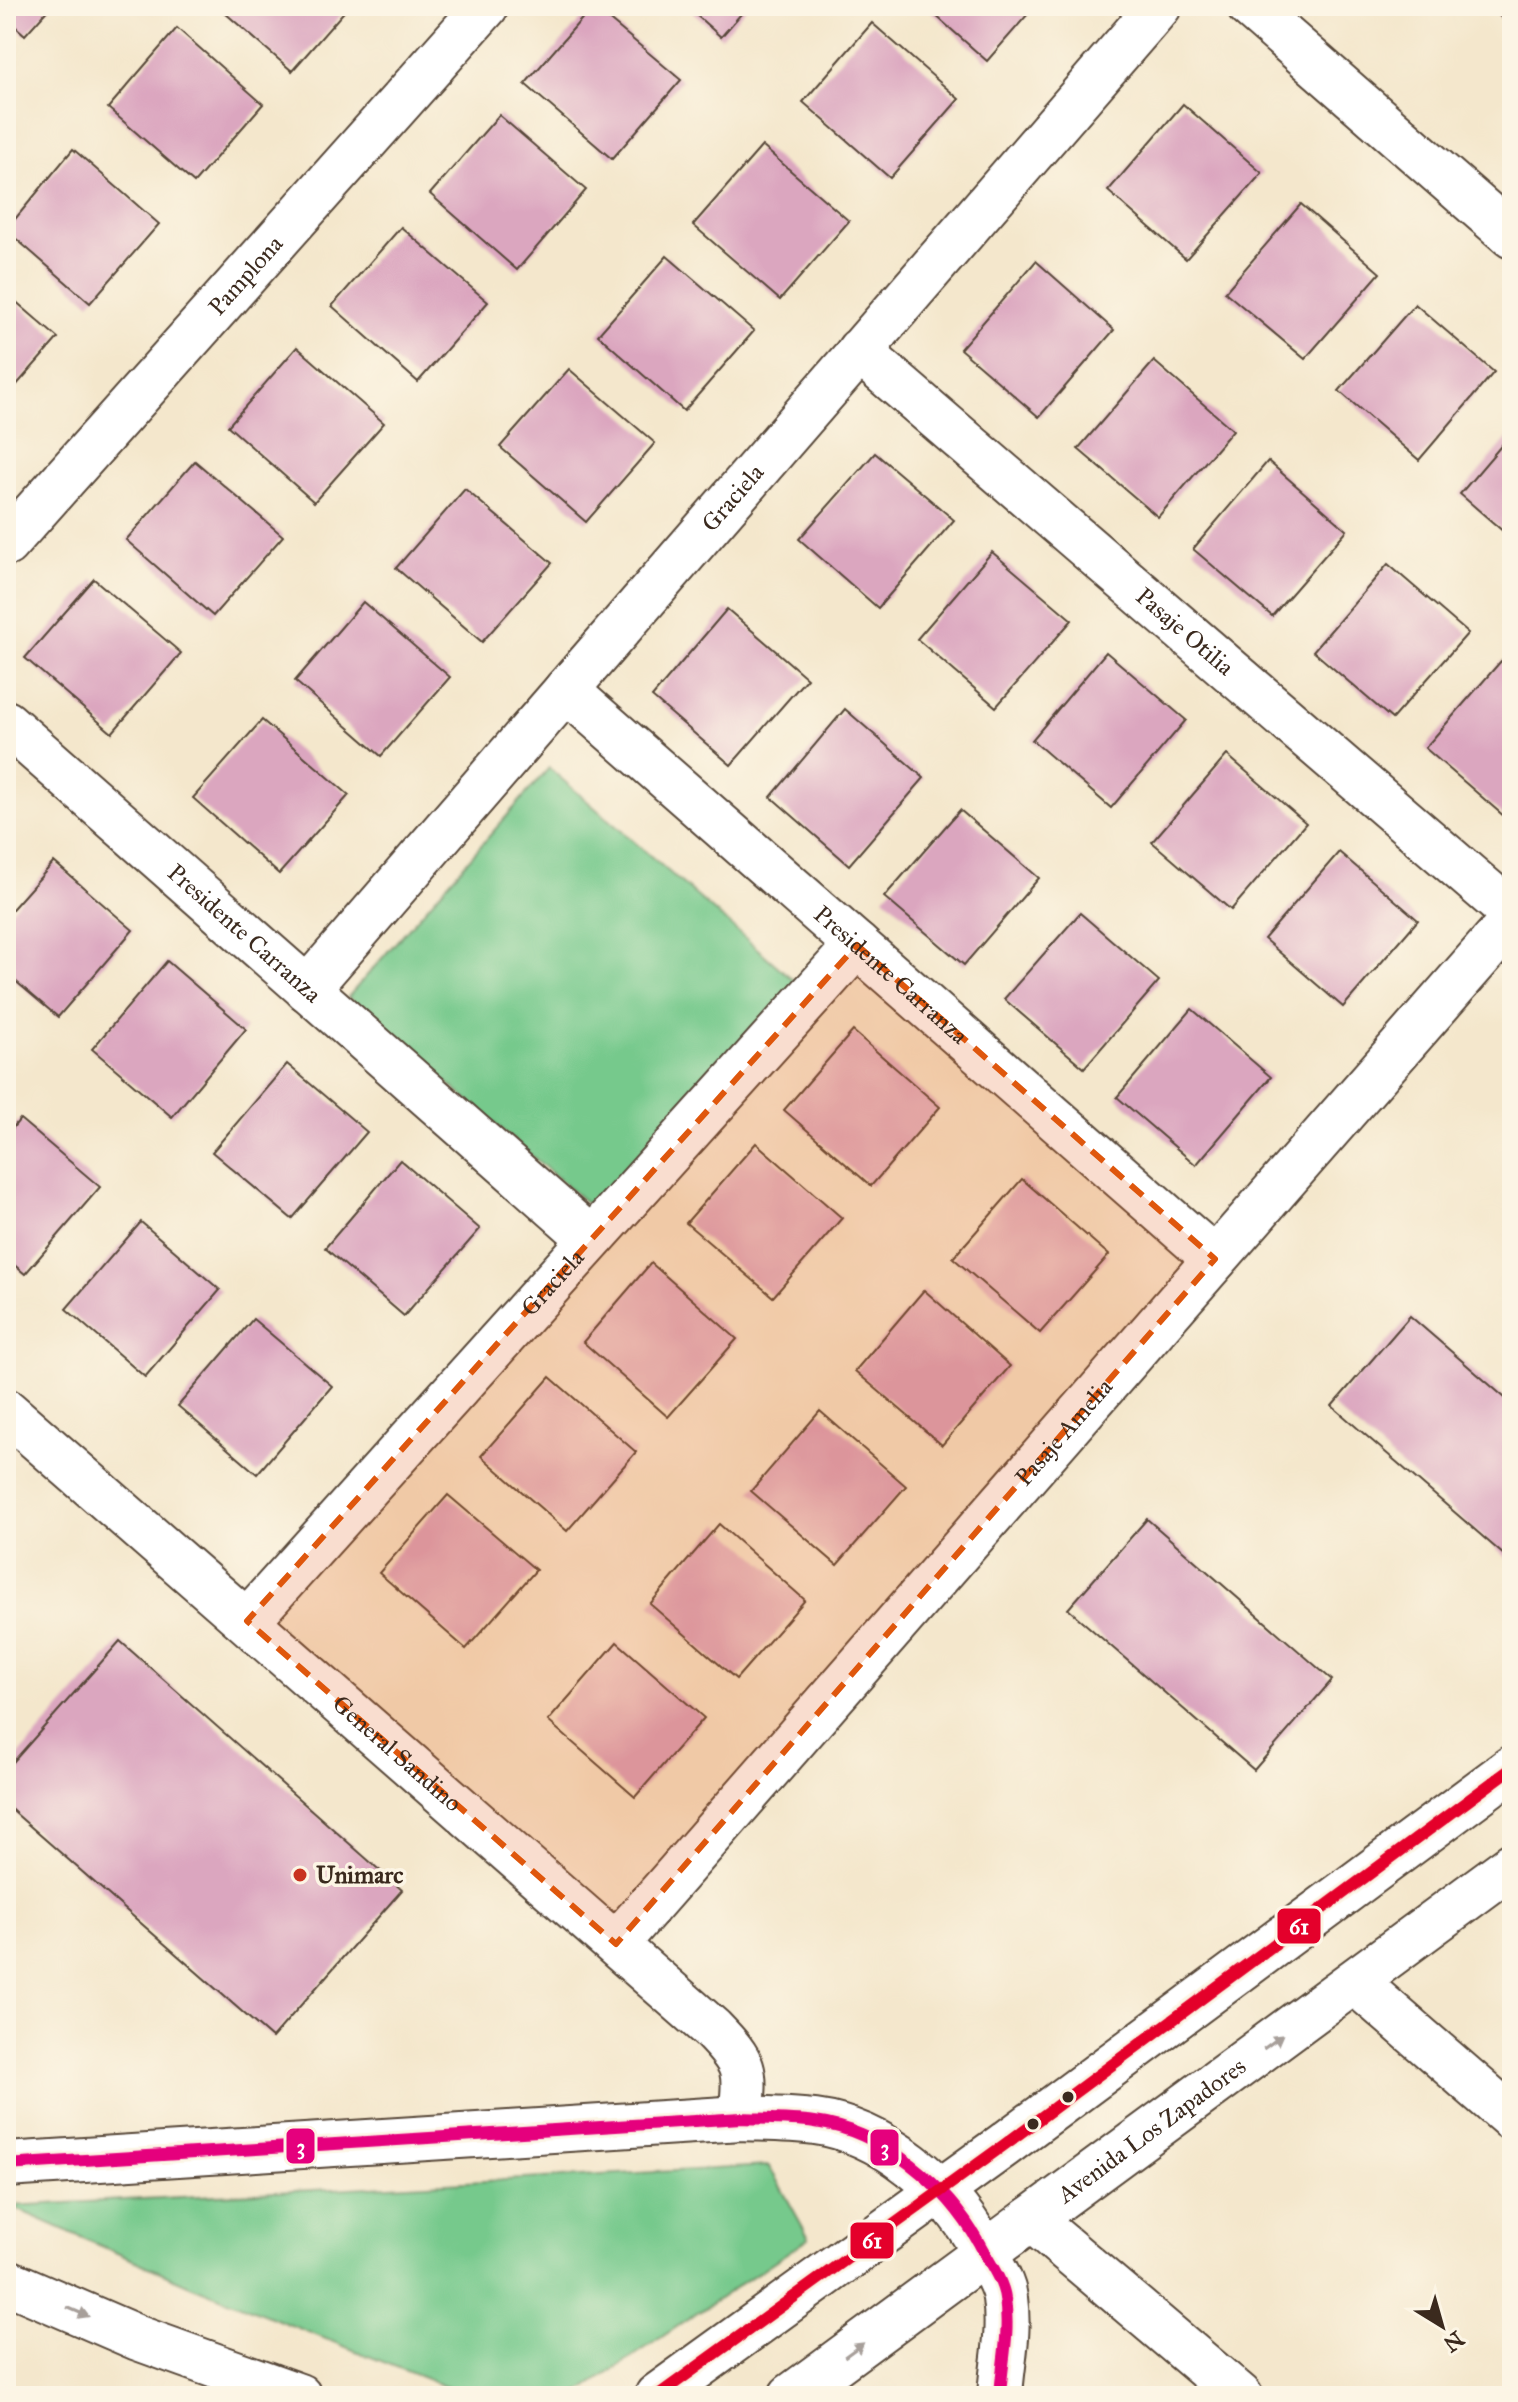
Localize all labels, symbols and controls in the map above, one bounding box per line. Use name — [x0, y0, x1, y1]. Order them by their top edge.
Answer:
street label: Pamplona — [202, 228, 290, 322]
street label: Graciela — [695, 457, 771, 538]
street label: Pasaje Otilia — [1130, 581, 1241, 683]
street label: Presidente Carranza — [161, 858, 328, 1010]
street label: Presidente Carranza — [808, 899, 975, 1051]
street label: Graciela — [515, 1242, 591, 1322]
street label: Pasaje Amelia — [1009, 1372, 1119, 1492]
street label: General Sandino — [326, 1689, 468, 1818]
place label: Unimarc — [316, 1860, 403, 1890]
marker: Unimarc — [291, 1866, 309, 1884]
line badge: 61 — [1276, 1907, 1322, 1945]
text: 61 — [1289, 1913, 1309, 1940]
one-way arrow — [1262, 2034, 1284, 2050]
street label: Avenida Los Zapadores — [1051, 2051, 1252, 2210]
unlabelled marker — [1060, 2089, 1076, 2105]
unlabelled marker — [1025, 2116, 1041, 2132]
line badge: 3 — [285, 2127, 316, 2165]
line badge: 3 — [869, 2128, 900, 2167]
text: 3 — [297, 2133, 305, 2160]
text: 3 — [881, 2134, 889, 2161]
line badge: 61 — [849, 2221, 895, 2260]
text: 61 — [862, 2227, 882, 2254]
north arrow — [1402, 2286, 1482, 2366]
one-way arrow — [66, 2305, 90, 2318]
text: N — [1438, 2325, 1469, 2358]
one-way arrow — [843, 2343, 864, 2358]

